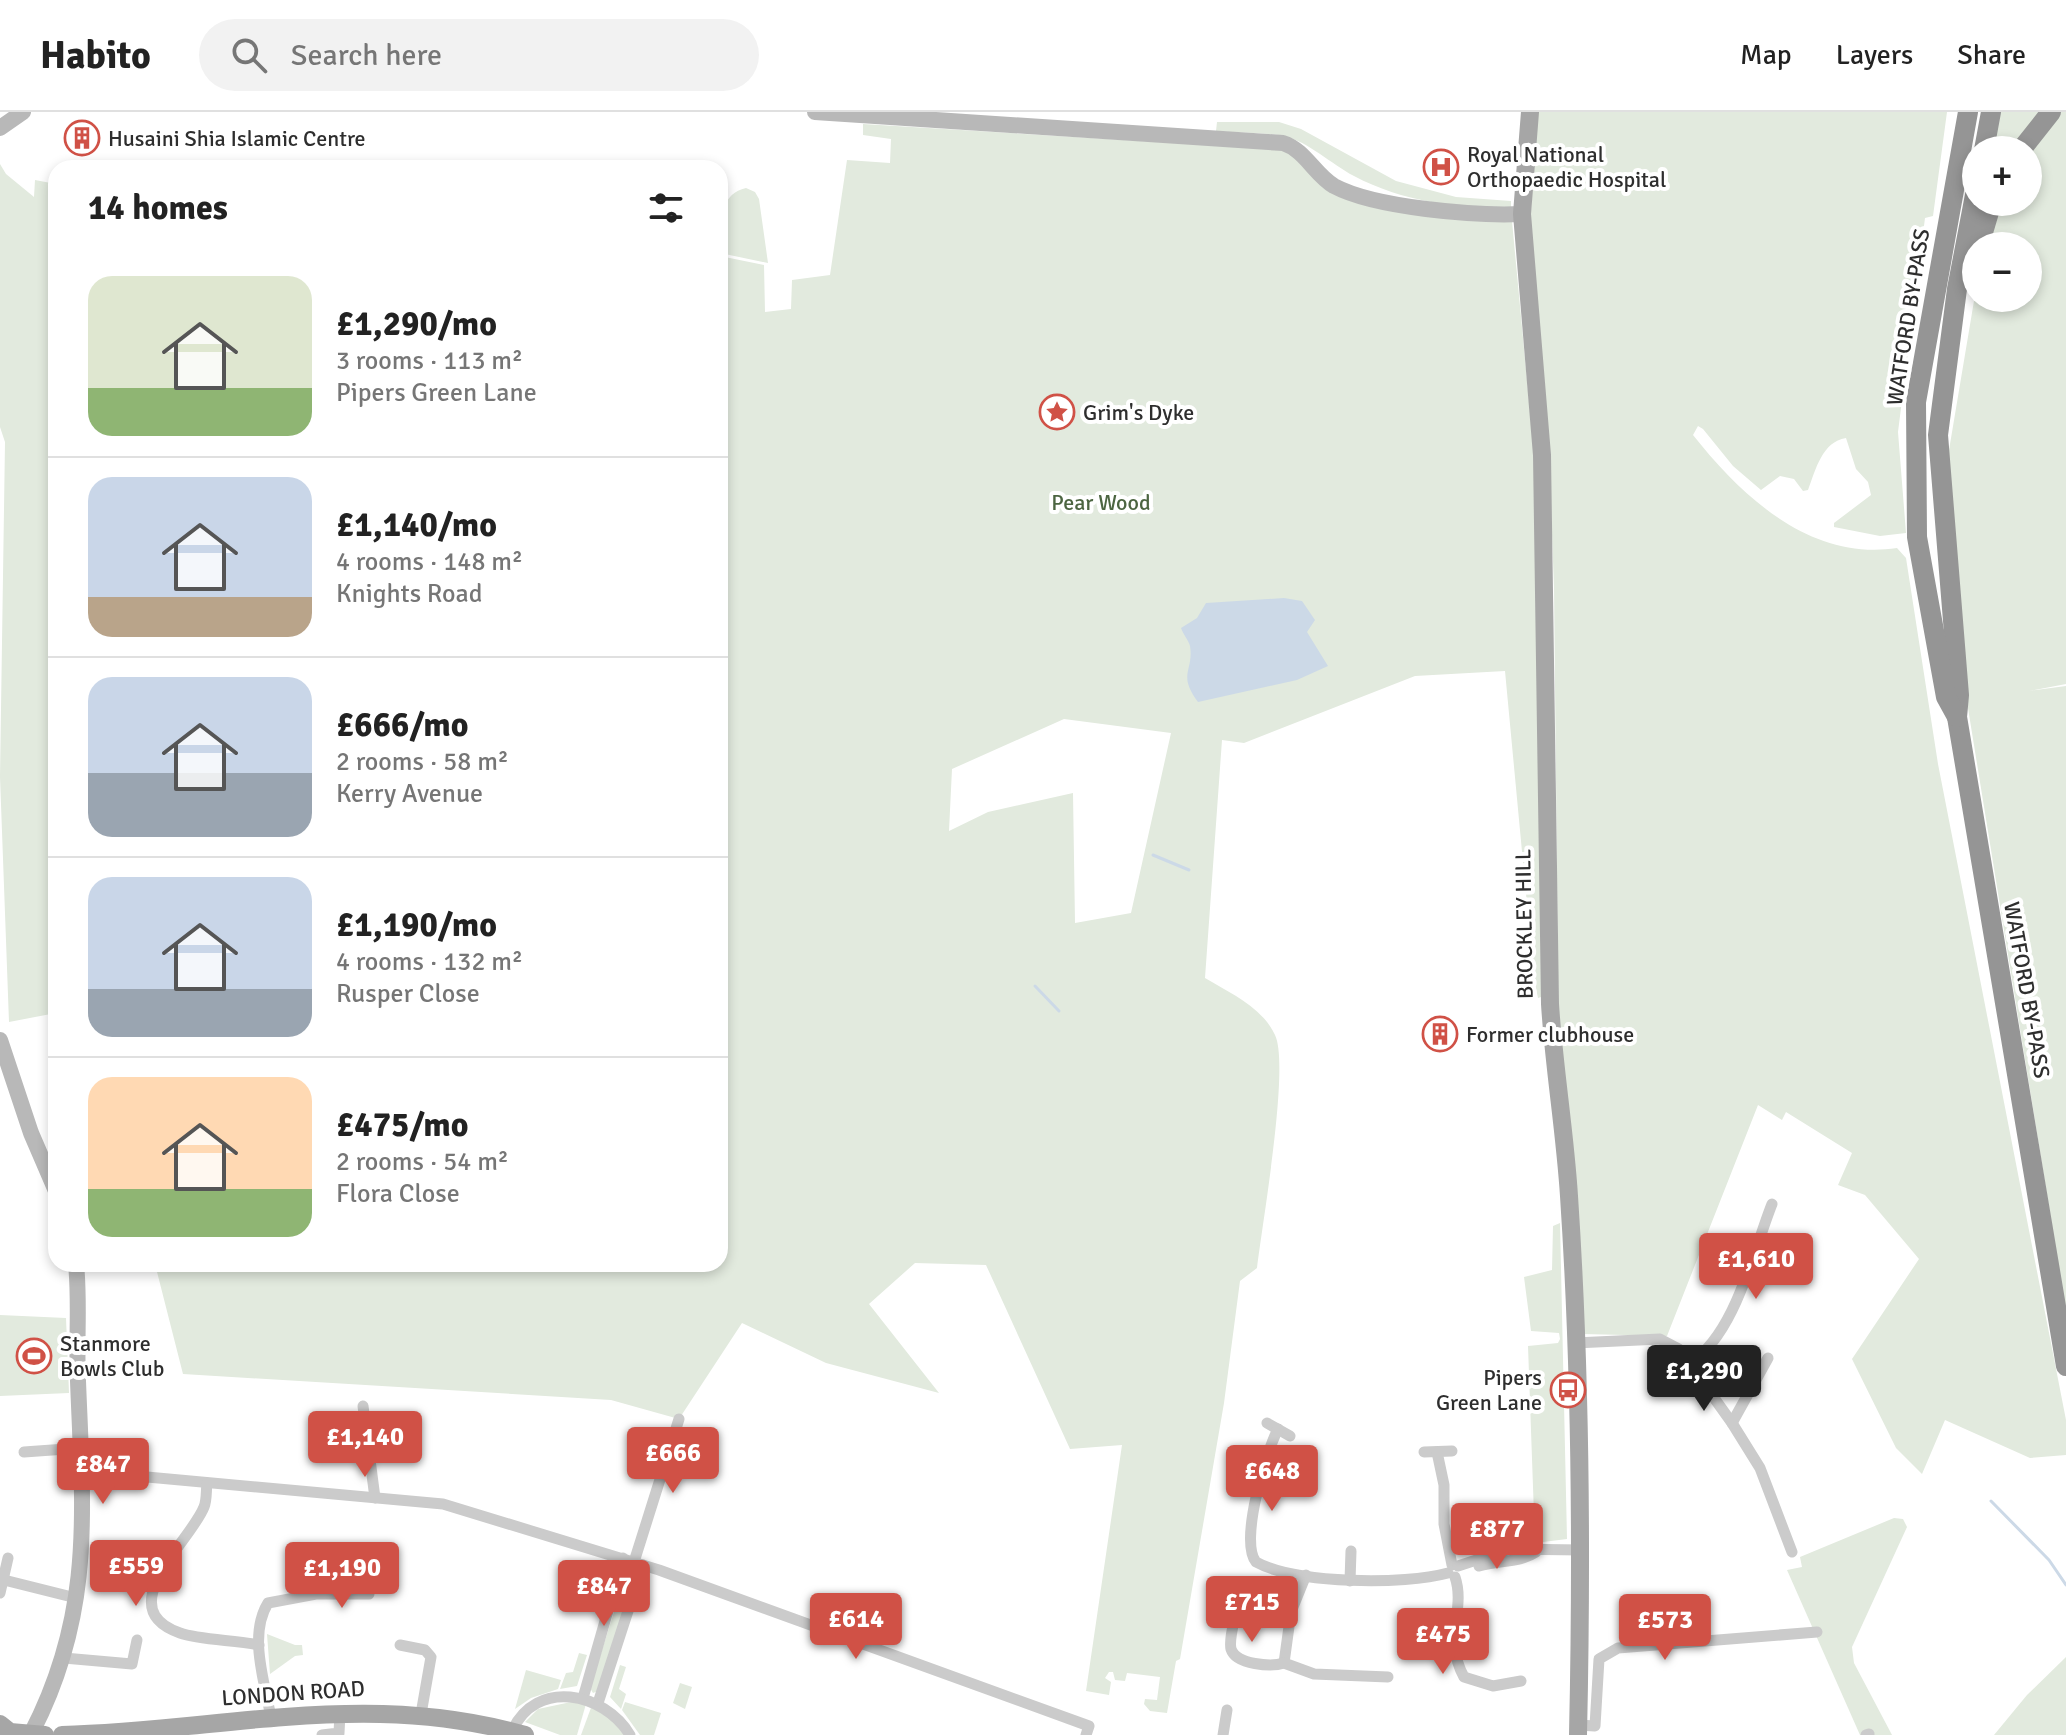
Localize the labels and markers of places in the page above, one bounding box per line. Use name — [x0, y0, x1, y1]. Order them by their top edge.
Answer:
building icon: Husaini Shia Islamic Centre — [63, 119, 101, 157]
place label: Husaini Shia Islamic Centre — [108, 125, 366, 152]
place label: Royal National Orthopaedic Hospital — [1467, 141, 1666, 193]
hospital icon: Royal National Orthopaedic Hospital — [1422, 148, 1460, 186]
place icon: Grim's Dyke — [1038, 393, 1076, 431]
place label: Grim's Dyke — [1083, 399, 1194, 426]
building icon: Former clubhouse — [1421, 1015, 1459, 1053]
place label: Former clubhouse — [1466, 1021, 1634, 1048]
pin: £1,610 — [1691, 1233, 1821, 1301]
place label: Stanmore Bowls Club — [60, 1330, 164, 1382]
sports icon: Stanmore Bowls Club — [15, 1337, 53, 1375]
pin: £1,290 — [1639, 1345, 1769, 1413]
place label: Pipers Green Lane — [1436, 1364, 1542, 1416]
bus stop icon: Pipers Green Lane — [1549, 1371, 1587, 1409]
pin: £1,140 — [300, 1411, 430, 1479]
pin: £666 — [626, 1427, 720, 1495]
pin: £847 — [56, 1438, 150, 1506]
pin: £648 — [1225, 1445, 1319, 1513]
pin: £877 — [1450, 1503, 1544, 1571]
pin: £559 — [89, 1540, 183, 1608]
pin: £1,190 — [277, 1542, 407, 1610]
pin: £847 — [557, 1560, 651, 1628]
pin: £715 — [1205, 1576, 1299, 1644]
pin: £614 — [809, 1593, 903, 1661]
pin: £573 — [1618, 1594, 1712, 1662]
pin: £475 — [1396, 1608, 1490, 1676]

